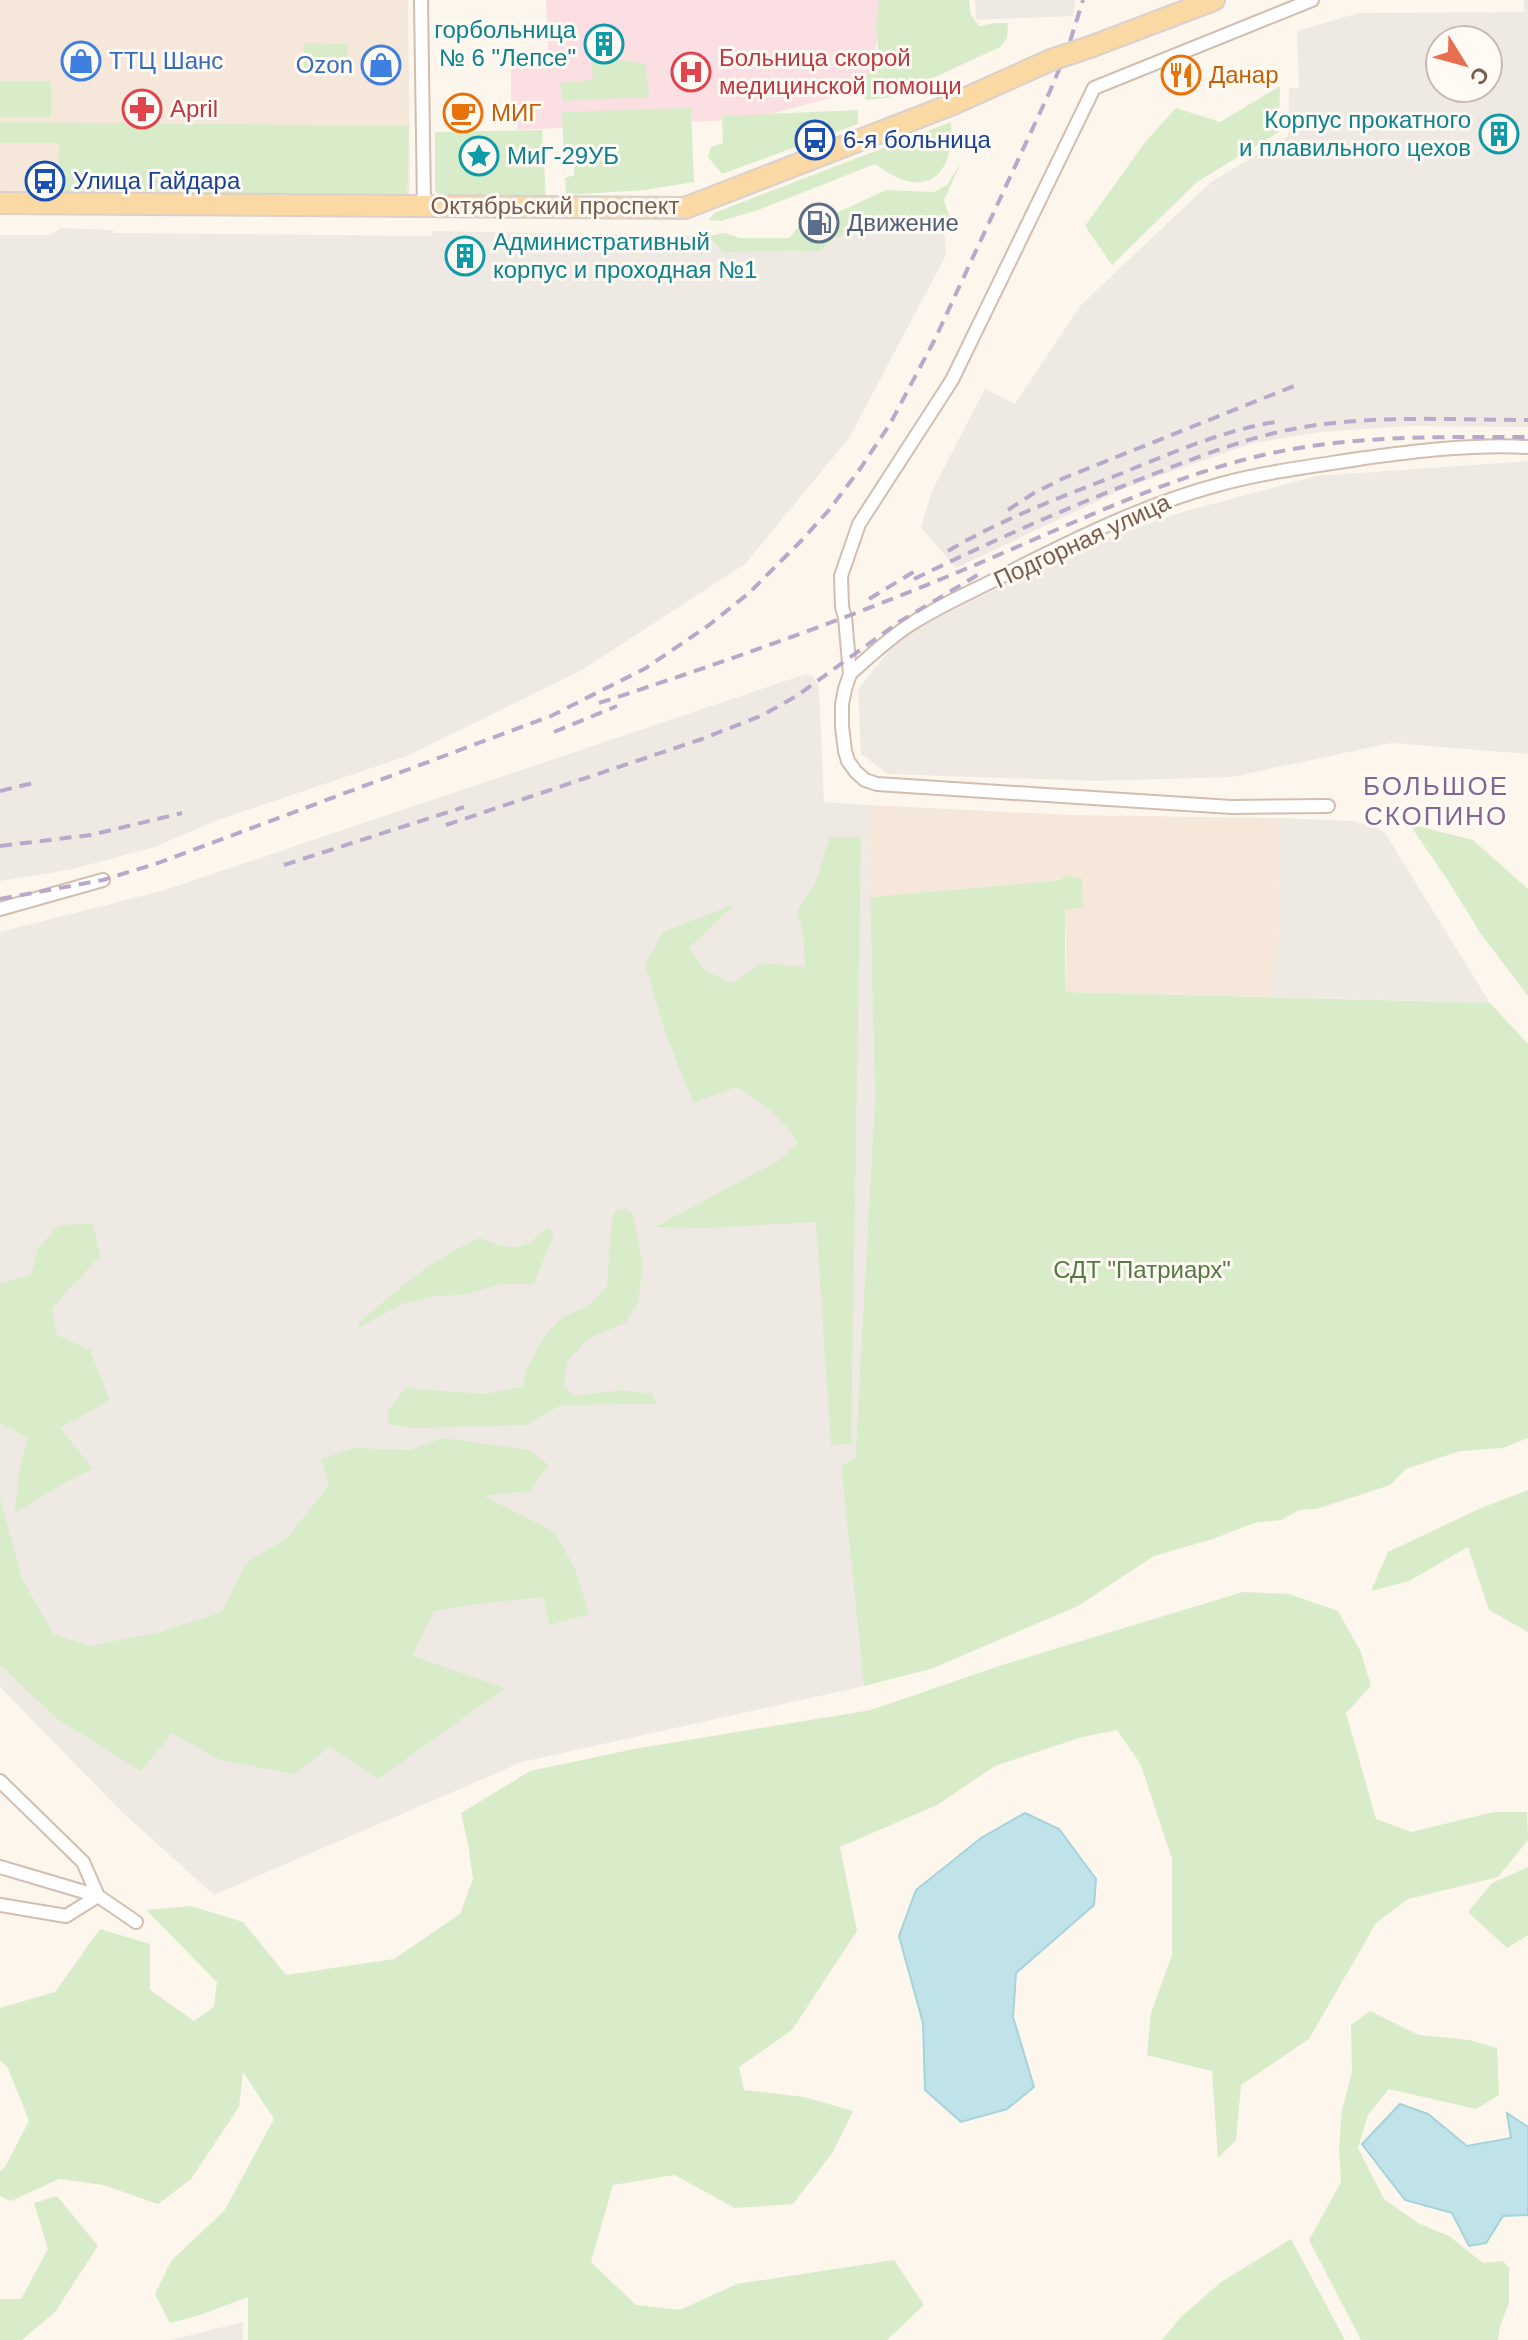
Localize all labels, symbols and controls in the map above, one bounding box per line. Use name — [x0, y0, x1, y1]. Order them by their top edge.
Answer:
place label: горбольница № 6 "Лепсе" — [434, 16, 577, 71]
building icon: горбольница № 6 "Лепсе" — [583, 23, 625, 65]
north arrow — [1424, 24, 1504, 104]
shop icon: ТТЦ Шанс — [60, 40, 102, 82]
shop icon: Ozon — [360, 44, 402, 86]
place label: Больница скорой медицинской помощи — [719, 44, 962, 99]
place label: ТТЦ Шанс — [109, 47, 223, 74]
place label: Ozon — [296, 51, 353, 78]
hospital icon: Больница скорой медицинской помощи — [670, 51, 712, 93]
restaurant icon: Данар — [1160, 54, 1202, 96]
place label: Данар — [1209, 61, 1279, 88]
text: С — [1465, 62, 1494, 90]
pharmacy icon: April — [121, 88, 163, 130]
cafe icon: МИГ — [442, 92, 484, 134]
place label: April — [170, 95, 218, 122]
place label: МИГ — [491, 99, 541, 126]
place label: Корпус прокатного и плавильного цехов — [1239, 106, 1471, 161]
building icon: Корпус прокатного и плавильного цехов — [1478, 113, 1520, 155]
bus stop icon: 6-я больница — [794, 119, 836, 161]
place label: 6-я больница — [843, 126, 991, 153]
place icon: МиГ-29УБ — [458, 135, 500, 177]
place label: МиГ-29УБ — [507, 142, 619, 169]
bus stop icon: Улица Гайдара — [24, 160, 66, 202]
place label: Улица Гайдара — [73, 167, 241, 194]
street label: Октябрьский проспект — [431, 192, 679, 219]
fuel station icon: Движение — [798, 202, 840, 244]
place label: Движение — [847, 209, 959, 236]
place label: Административный корпус и проходная №1 — [493, 228, 757, 283]
building icon: Административный корпус и проходная №1 — [444, 235, 486, 277]
street label: Подгорная улица — [989, 488, 1175, 593]
district label: БОЛЬШОЕ СКОПИНО — [1363, 771, 1509, 831]
park label: СДТ "Патриарх" — [1053, 1256, 1231, 1283]

